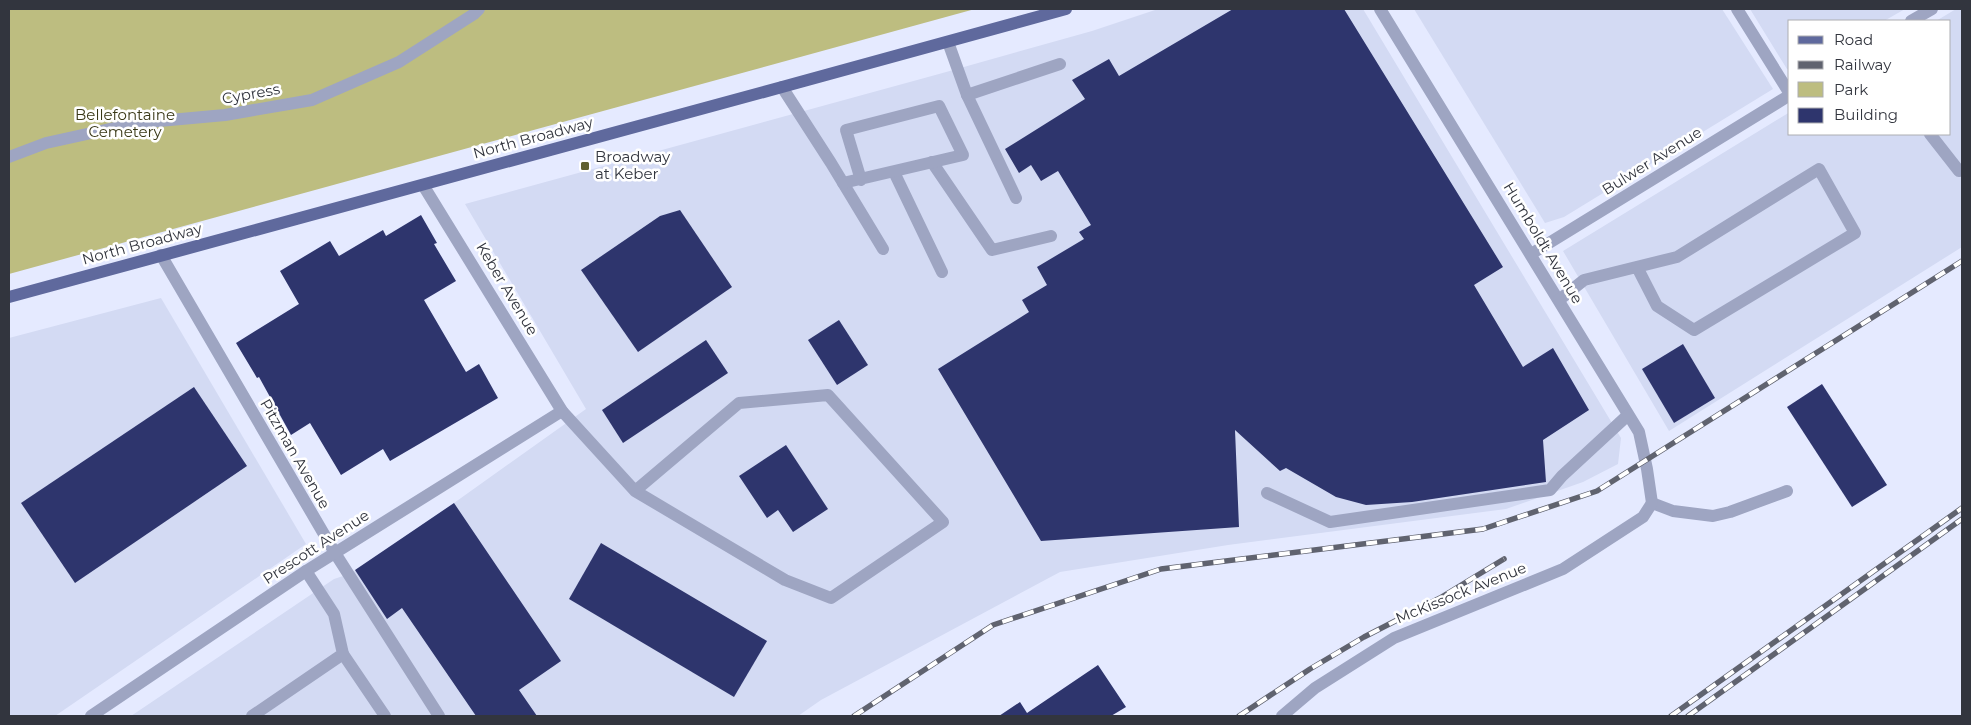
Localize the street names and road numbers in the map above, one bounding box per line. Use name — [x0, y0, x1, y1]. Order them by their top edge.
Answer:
street label: Cypress — [220, 79, 281, 108]
street label: North Broadway — [471, 112, 596, 163]
street label: Bulwer Avenue — [1598, 122, 1705, 199]
street label: Humboldt Avenue — [1500, 178, 1587, 307]
street label: North Broadway — [80, 218, 205, 269]
street label: Keber Avenue — [472, 239, 543, 339]
street label: Pitzman Avenue — [256, 395, 335, 512]
street label: Prescott Avenue — [259, 505, 372, 588]
street label: McKissock Avenue — [1393, 558, 1529, 627]

